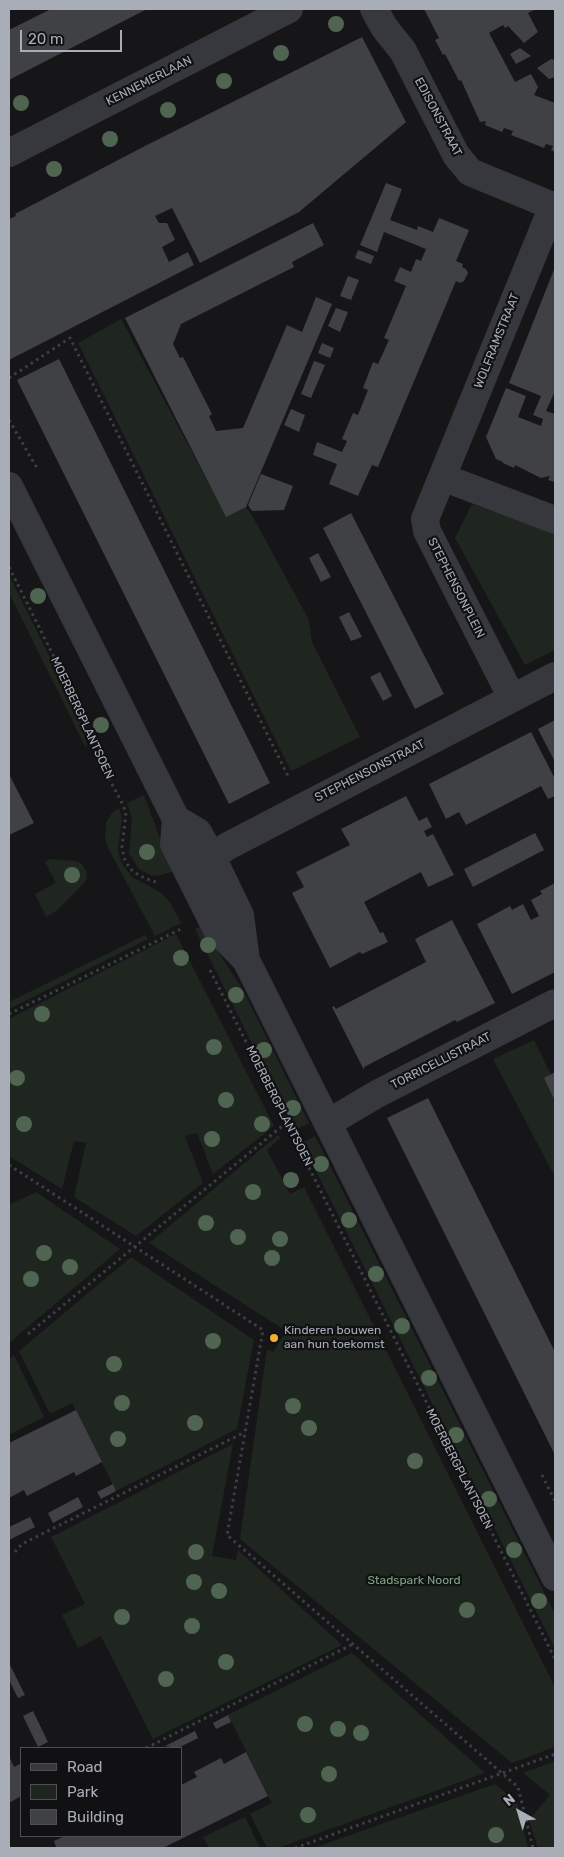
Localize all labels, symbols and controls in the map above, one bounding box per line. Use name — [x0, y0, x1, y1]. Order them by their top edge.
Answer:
scale bar — [22, 20, 125, 52]
text: 20 m — [28, 30, 63, 48]
street label: KENNEMERLAAN — [104, 53, 194, 109]
street label: EDISONSTRAAT — [411, 75, 465, 159]
street label: WOLFRAMSTRAAT — [471, 291, 523, 391]
street label: STEPHENSONPLEIN — [424, 535, 488, 641]
street label: MOERBERGPLANTSOEN — [47, 655, 117, 781]
street label: STEPHENSONSTRAAT — [313, 737, 427, 805]
street label: TORRICELLISTRAAT — [389, 1030, 493, 1092]
street label: MOERBERGPLANTSOEN — [242, 1043, 316, 1169]
place label: Kinderen bouwen aan hun toekomst — [284, 1324, 385, 1352]
marker: Kinderen bouwen aan hun toekomst — [268, 1332, 280, 1344]
street label: MOERBERGPLANTSOEN — [422, 1406, 496, 1532]
park label: Stadspark Noord — [367, 1574, 461, 1588]
legend — [20, 1747, 182, 1837]
text: Road — [67, 1758, 103, 1776]
text: Park — [67, 1783, 98, 1801]
north arrow — [494, 1787, 544, 1837]
text: N — [500, 1790, 519, 1810]
text: Building — [67, 1808, 124, 1826]

